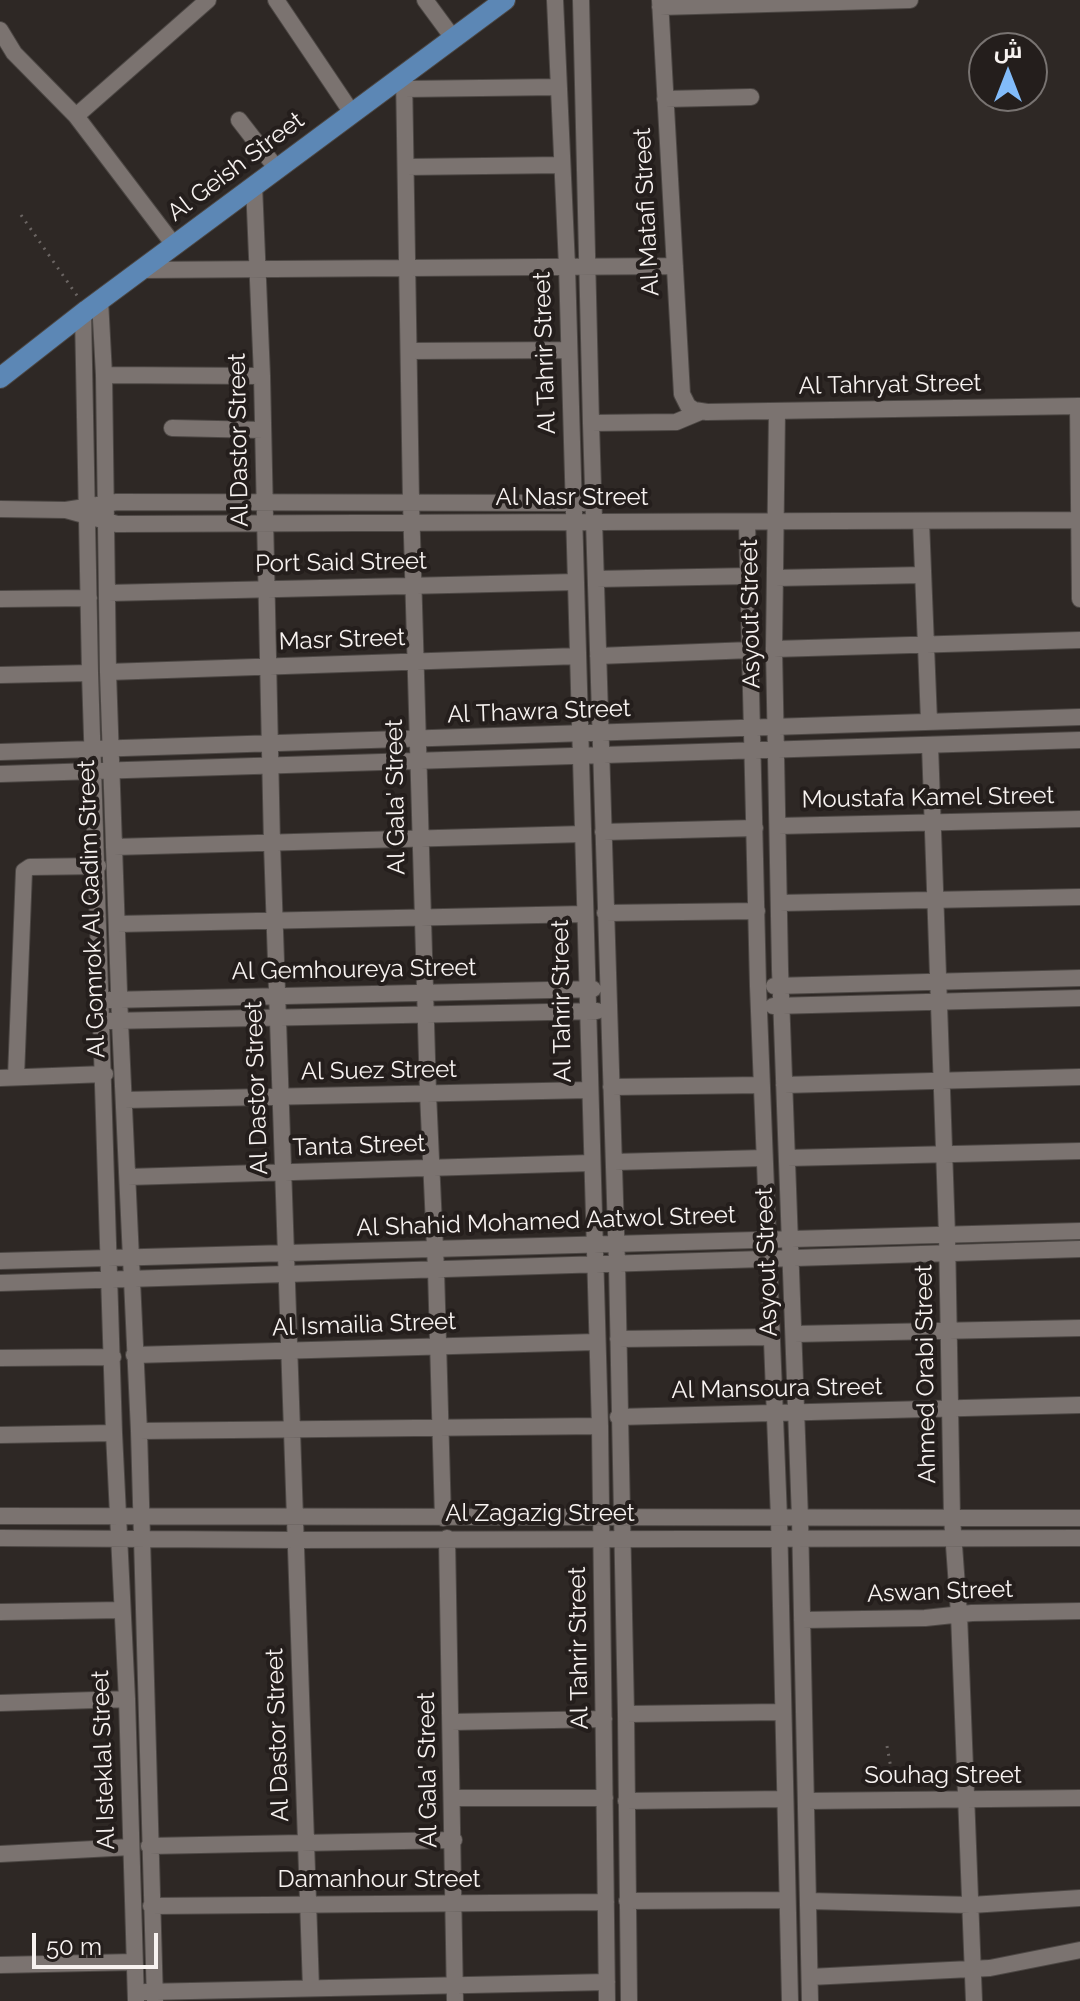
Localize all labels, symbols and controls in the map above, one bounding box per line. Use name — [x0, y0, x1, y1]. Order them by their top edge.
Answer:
north arrow — [968, 32, 1048, 112]
text: ش — [994, 37, 1022, 63]
street label: Al Geish Street — [162, 106, 310, 228]
street label: Al Matafi Street — [628, 127, 666, 297]
street label: Al Tahrir Street — [528, 271, 562, 435]
street label: Al Dastor Street — [223, 353, 255, 527]
street label: Al Tahryat Street — [798, 369, 982, 401]
street label: Al Nasr Street — [495, 484, 649, 512]
street label: Asyout Street — [735, 539, 767, 689]
street label: Port Said Street — [255, 547, 427, 579]
street label: Masr Street — [278, 623, 406, 657]
street label: Al Thawra Street — [447, 694, 631, 730]
street label: Al Gala' Street — [380, 719, 412, 875]
street label: Al Gomrok Al Qadim Street — [72, 759, 112, 1059]
street label: Moustafa Kamel Street — [801, 781, 1055, 815]
street label: Al Tahrir Street — [546, 919, 578, 1083]
street label: Al Gemhoureya Street — [231, 953, 477, 987]
street label: Al Dastor Street — [240, 1001, 274, 1175]
street label: Al Suez Street — [301, 1055, 457, 1087]
street label: Tanta Street — [292, 1129, 426, 1163]
street label: Asyout Street — [750, 1187, 784, 1337]
street label: Al Shahid Mohamed Aatwol Street — [356, 1201, 736, 1243]
street label: Ahmed Orabi Street — [910, 1264, 942, 1484]
street label: Al Ismailia Street — [271, 1307, 457, 1343]
street label: Al Mansoura Street — [671, 1373, 883, 1405]
street label: Al Zagazig Street — [445, 1500, 635, 1528]
street label: Al Tahrir Street — [563, 1566, 595, 1730]
street label: Aswan Street — [866, 1575, 1014, 1609]
street label: Al Dastor Street — [261, 1648, 295, 1822]
street label: Al Isteklal Street — [86, 1670, 122, 1850]
street label: Al Gala' Street — [412, 1692, 444, 1848]
street label: Souhag Street — [864, 1762, 1022, 1790]
street label: Damanhour Street — [278, 1866, 480, 1894]
scale bar — [36, 1917, 162, 1967]
text: 50 m — [46, 1932, 102, 1961]

